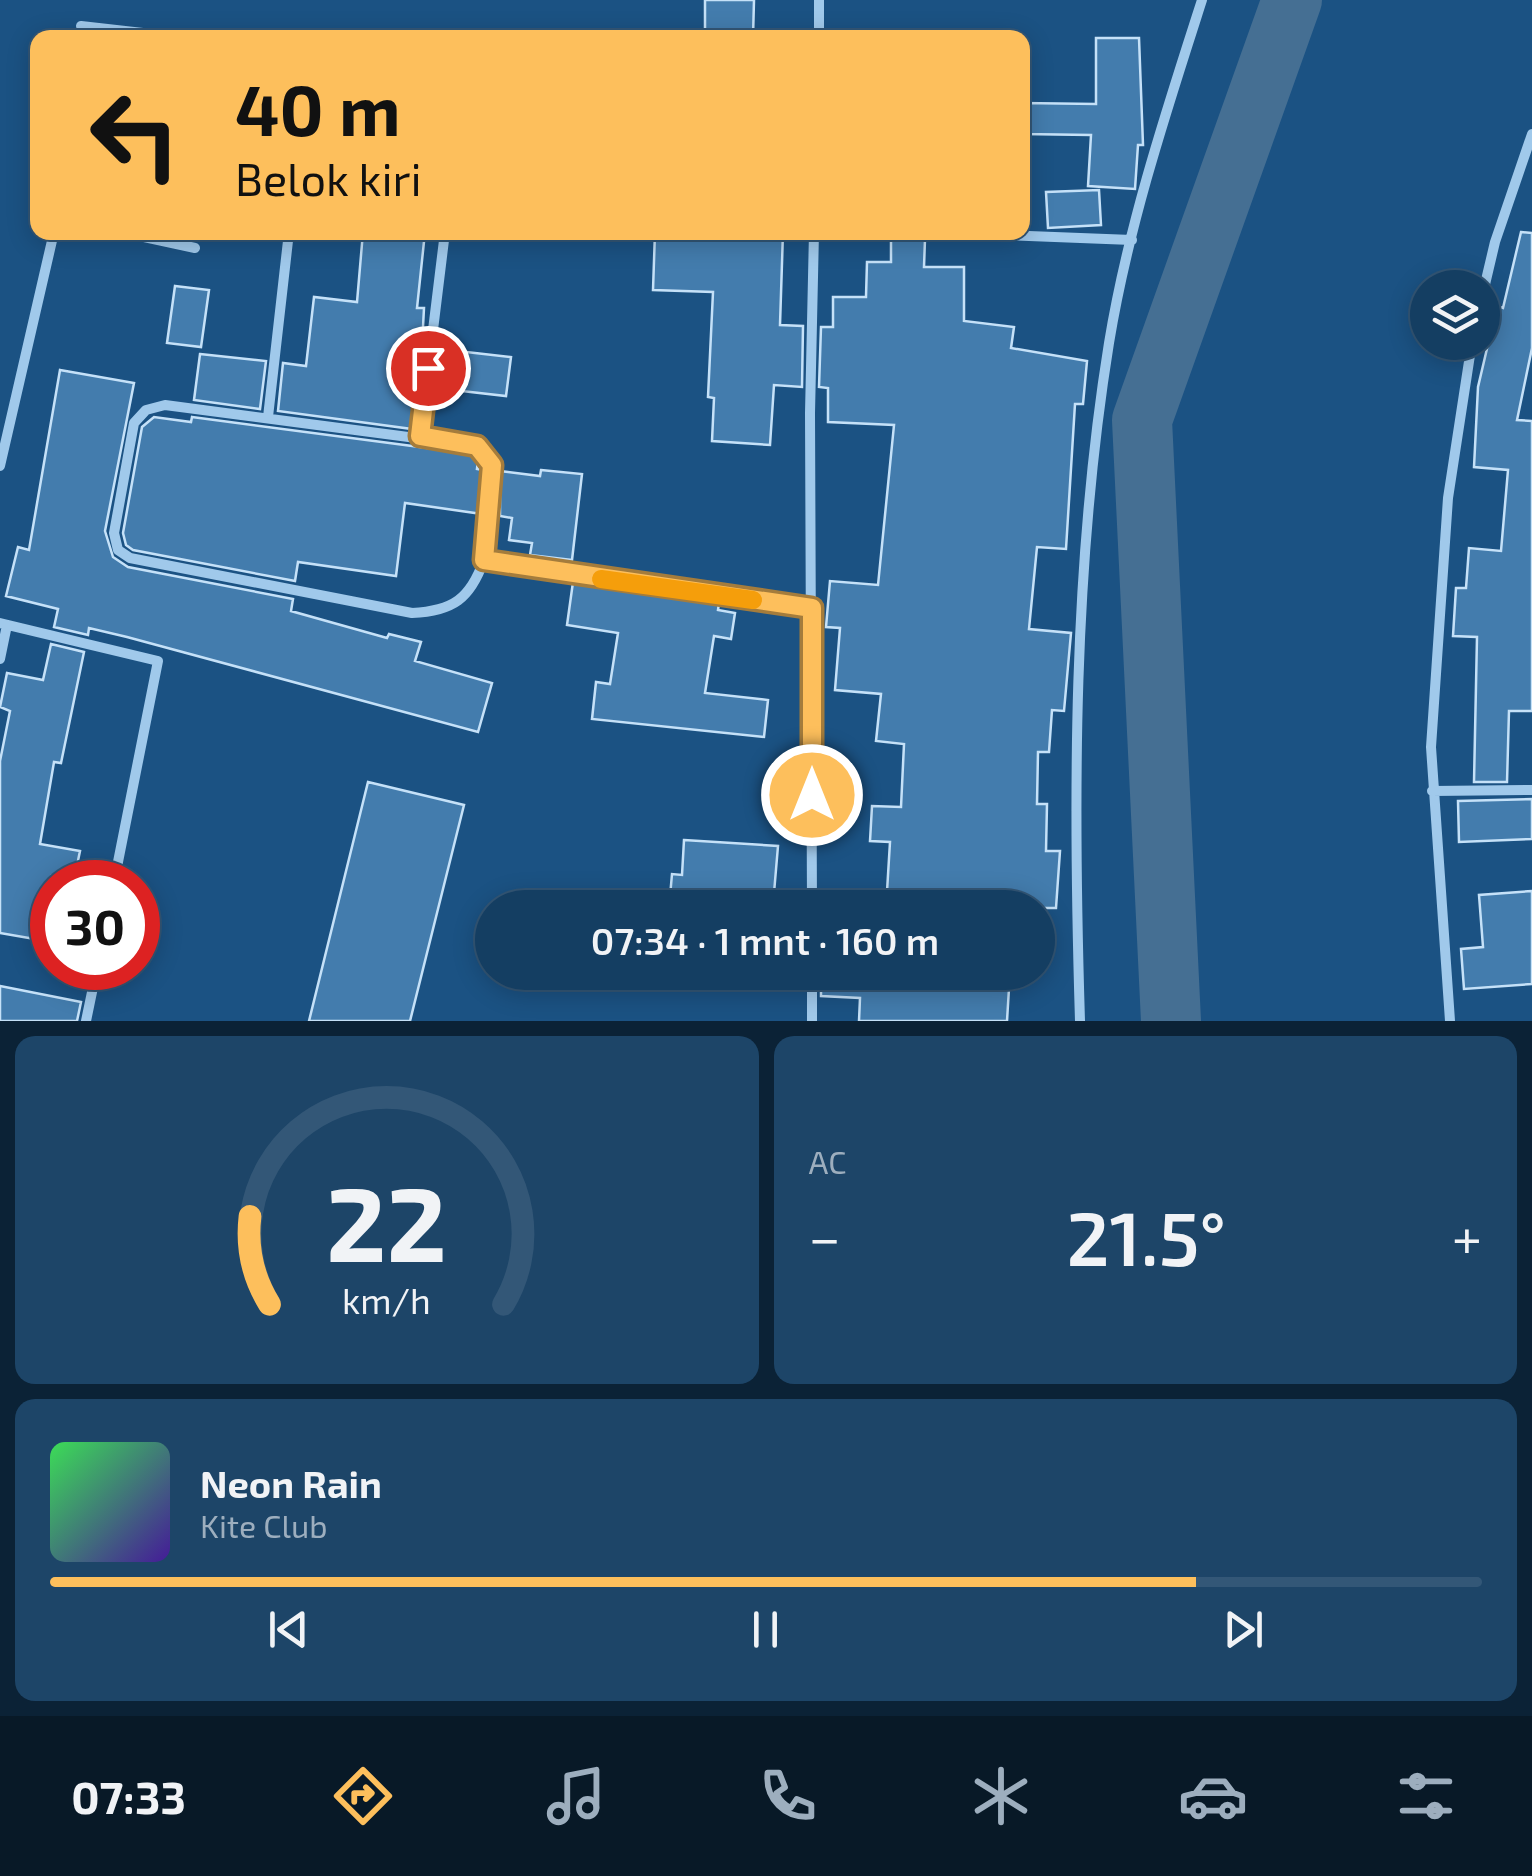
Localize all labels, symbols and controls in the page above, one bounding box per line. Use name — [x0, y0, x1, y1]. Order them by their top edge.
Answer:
text: 40 m — [235, 66, 401, 150]
icon: left — [70, 70, 200, 200]
text: Belok kiri — [235, 151, 422, 205]
map controls — [1410, 270, 1500, 360]
button: layers — [1410, 270, 1500, 360]
pin — [386, 326, 471, 411]
icon: arrive — [401, 341, 456, 396]
position arrow — [760, 743, 864, 847]
speed limit sign: 30 — [30, 860, 160, 990]
text: 07:34 · 1 mnt · 160 m — [591, 917, 939, 963]
text: AC — [809, 1142, 847, 1180]
text: 22 — [326, 1158, 447, 1283]
text: 21.5° — [1066, 1191, 1226, 1281]
text: − — [809, 1203, 841, 1269]
text: + — [1452, 1203, 1482, 1269]
text: km/h — [342, 1278, 431, 1321]
text: Neon Rain — [200, 1460, 382, 1506]
text: Kite Club — [200, 1506, 328, 1544]
icon: previous — [261, 1602, 316, 1657]
icon: pause — [738, 1602, 793, 1657]
icon: next — [1216, 1602, 1271, 1657]
icon: directions — [328, 1761, 398, 1831]
icon: music — [541, 1761, 611, 1831]
icon: phone — [753, 1761, 823, 1831]
icon: climate — [966, 1761, 1036, 1831]
icon: car — [1178, 1761, 1248, 1831]
icon: filters — [1391, 1761, 1461, 1831]
text: 07:33 — [71, 1769, 186, 1823]

